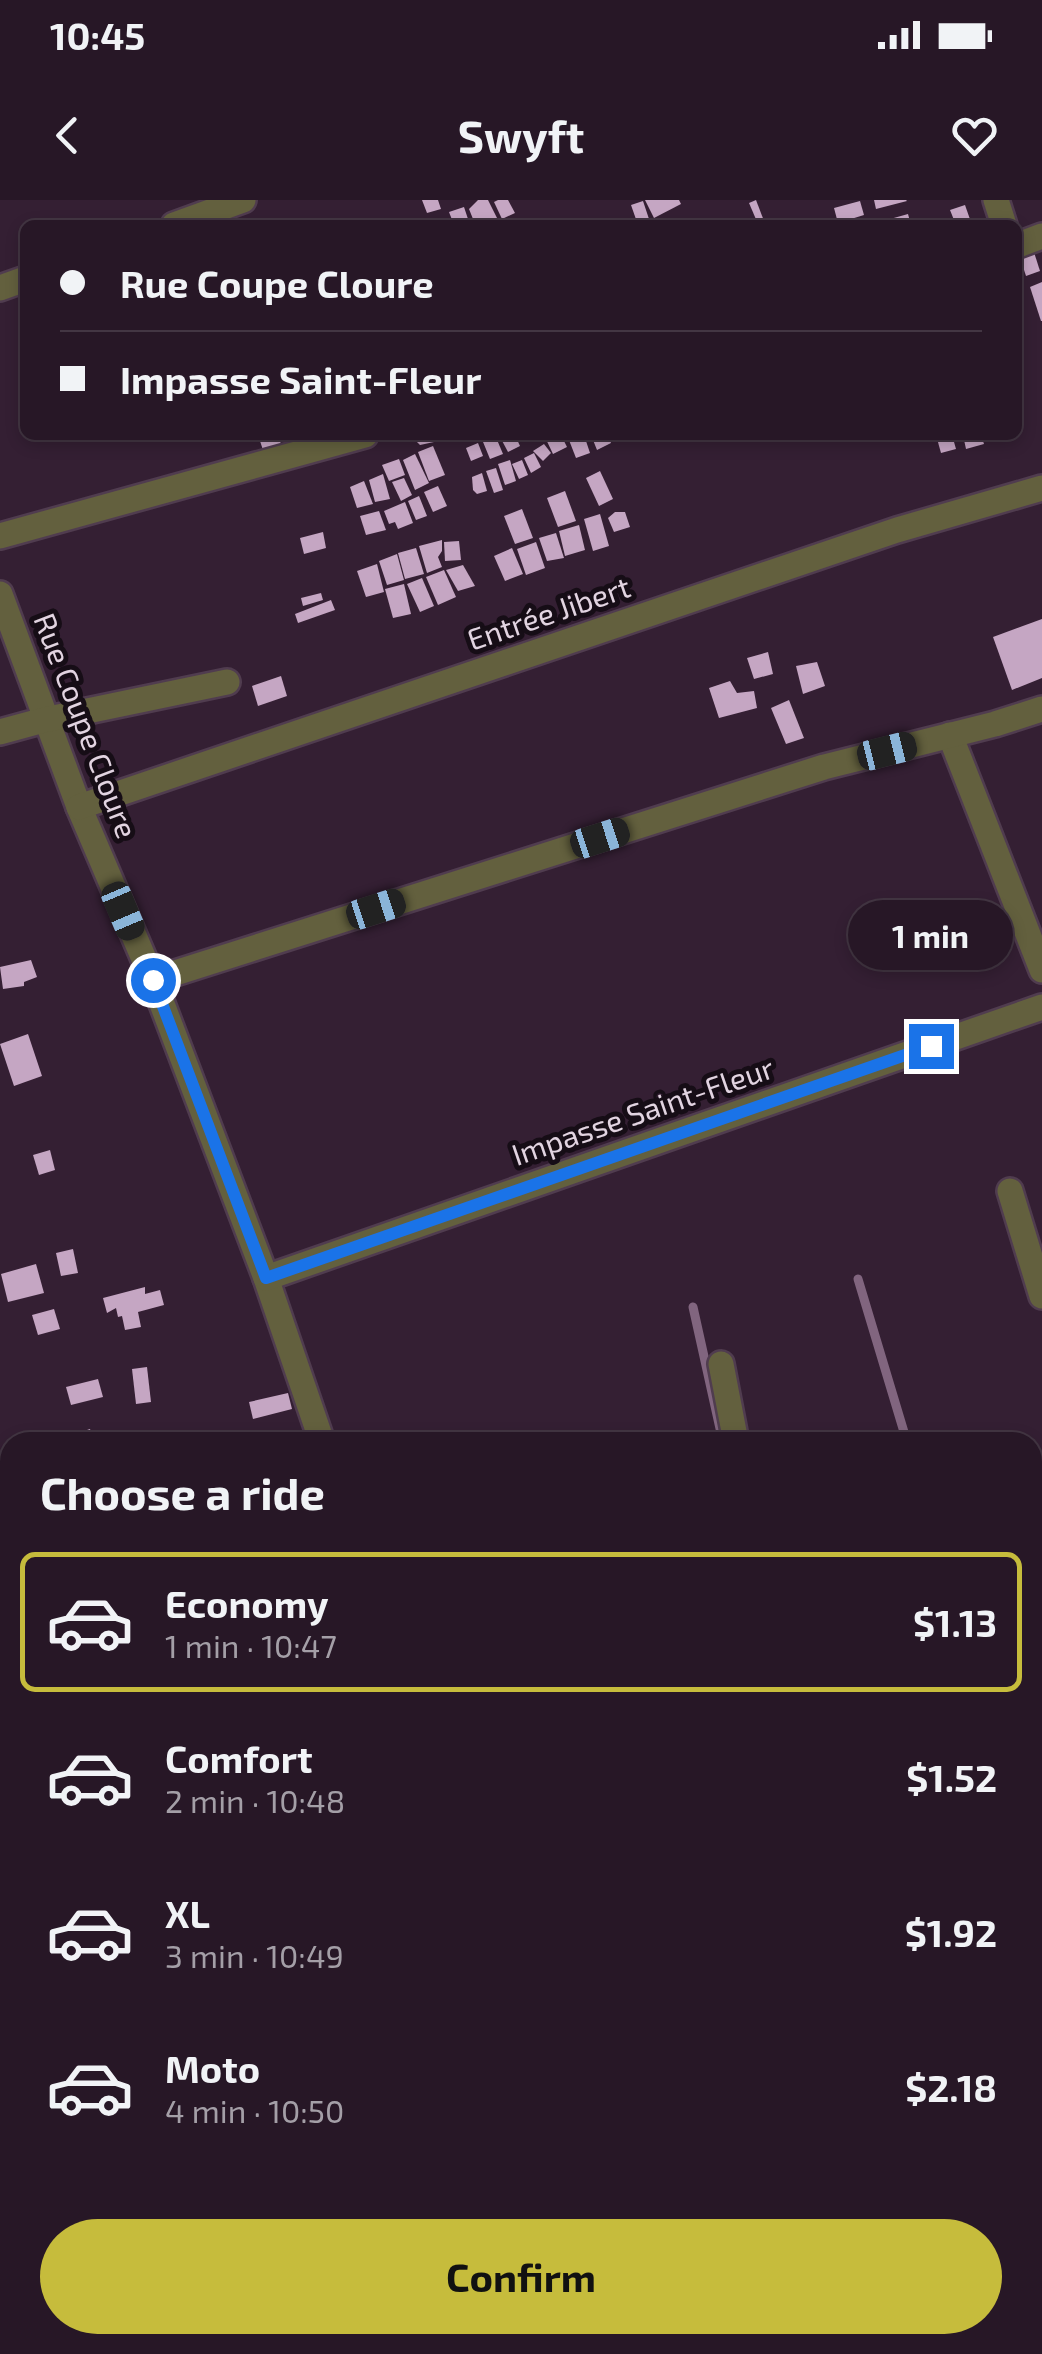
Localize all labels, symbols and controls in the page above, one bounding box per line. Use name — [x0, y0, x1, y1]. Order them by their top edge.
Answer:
text: 10:45 — [50, 12, 145, 58]
icon: back — [40, 108, 95, 163]
text: Swyft — [458, 108, 584, 162]
icon: heart — [947, 108, 1002, 163]
text: Rue Coupe Cloure — [120, 260, 434, 306]
text: Impasse Saint-Fleur — [120, 356, 481, 402]
street label: Entrée Jibert — [462, 567, 635, 657]
street label: Rue Coupe Cloure — [27, 608, 146, 843]
car — [854, 729, 920, 773]
car — [567, 814, 633, 862]
car — [97, 878, 149, 944]
car — [343, 885, 409, 933]
callout: 1 min — [848, 901, 1014, 971]
text: 1 min — [892, 916, 969, 954]
route start — [131, 958, 176, 1003]
route end — [909, 1024, 954, 1069]
street label: Impasse Saint-Fleur — [507, 1048, 778, 1172]
text: Choose a ride — [40, 1465, 325, 1519]
icon: car — [45, 1577, 135, 1667]
text: Economy — [165, 1580, 329, 1626]
text: $1.13 — [913, 1599, 997, 1645]
text: 1 min · 10:47 — [165, 1626, 337, 1664]
icon: car — [45, 1732, 135, 1822]
text: Comfort — [165, 1735, 313, 1781]
text: $1.52 — [906, 1754, 997, 1800]
text: 2 min · 10:48 — [165, 1781, 345, 1819]
icon: car — [45, 1887, 135, 1977]
text: XL — [165, 1890, 210, 1936]
text: $1.92 — [905, 1909, 997, 1955]
text: 3 min · 10:49 — [165, 1936, 344, 1974]
icon: car — [45, 2042, 135, 2132]
text: Moto — [165, 2045, 260, 2091]
text: $2.18 — [905, 2064, 997, 2110]
text: 4 min · 10:50 — [165, 2091, 344, 2129]
button: Confirm — [40, 2219, 1002, 2334]

